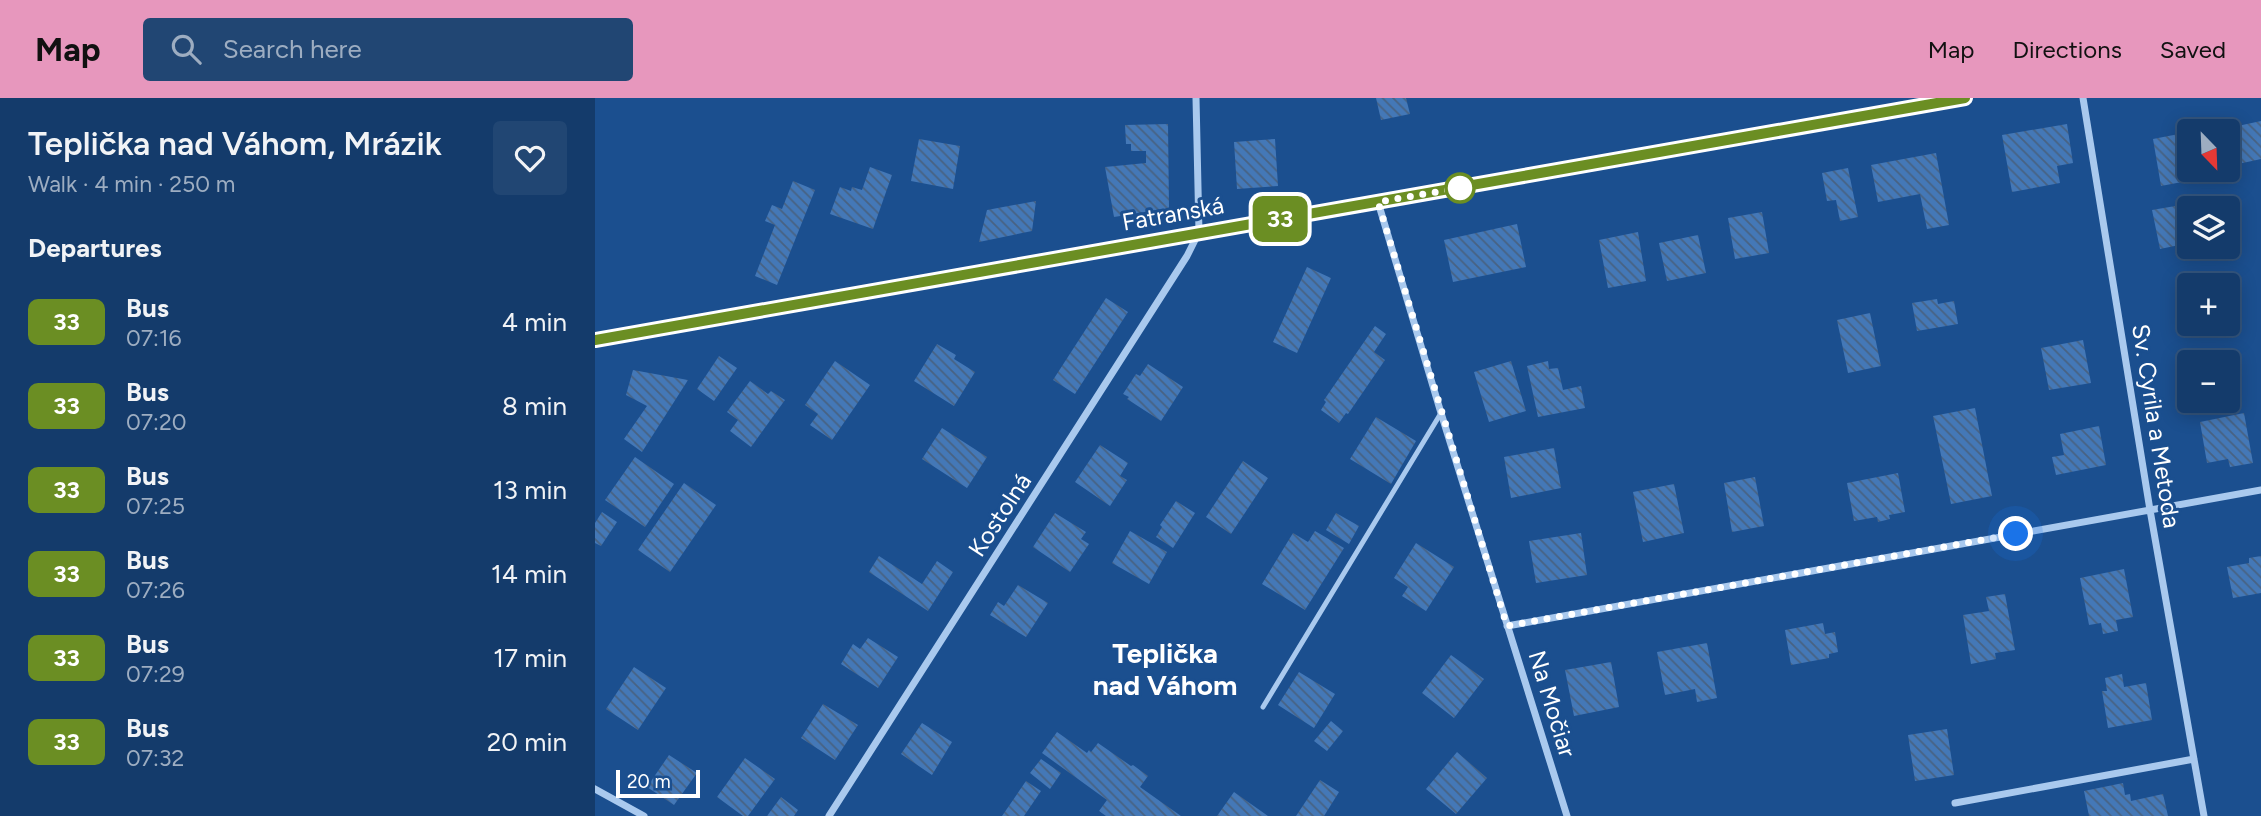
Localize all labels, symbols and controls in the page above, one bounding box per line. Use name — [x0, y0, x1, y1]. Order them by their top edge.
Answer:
search box — [143, 18, 633, 81]
text: Map — [35, 30, 101, 69]
icon: search — [167, 30, 205, 68]
text: Search here — [223, 33, 362, 65]
text: Map — [1928, 35, 1974, 64]
text: Directions — [2012, 35, 2122, 64]
text: Saved — [2160, 35, 2226, 64]
north arrow — [2177, 119, 2240, 182]
map controls — [2177, 119, 2240, 413]
button: heart — [493, 121, 567, 195]
text: Teplička nad Váhom, Mrázik — [28, 124, 442, 163]
text: Walk · 4 min · 250 m — [28, 170, 235, 198]
unlabelled marker — [1445, 173, 1475, 203]
street label: Fatranská — [1120, 190, 1226, 237]
line badge: 33 — [1249, 196, 1311, 242]
button: layers — [2177, 196, 2240, 259]
text: 33 — [1267, 204, 1293, 233]
text: Departures — [28, 232, 162, 264]
button: + — [2177, 273, 2240, 336]
text: Bus — [126, 292, 169, 324]
text: 4 min — [502, 306, 567, 338]
text: 33 — [53, 307, 80, 336]
street label: Sv. Cyrila a Metoda — [2126, 322, 2187, 530]
text: 07:16 — [126, 324, 181, 352]
button: − — [2177, 350, 2240, 413]
text: Bus — [126, 376, 169, 408]
text: 8 min — [502, 390, 567, 422]
text: 33 — [53, 391, 80, 420]
text: 07:20 — [126, 408, 187, 436]
text: Bus — [126, 460, 169, 492]
street label: Kostolná — [962, 468, 1037, 562]
text: 13 min — [493, 474, 567, 506]
text: 33 — [53, 475, 80, 504]
text: 07:25 — [126, 492, 185, 520]
your location — [1998, 516, 2033, 551]
text: Bus — [126, 544, 169, 576]
text: 14 min — [491, 558, 567, 590]
text: 33 — [53, 559, 80, 588]
text: 07:26 — [126, 576, 185, 604]
text: Bus — [126, 628, 169, 660]
district label: Teplička nad Váhom — [1093, 636, 1237, 702]
text: 17 min — [493, 642, 567, 674]
text: 33 — [53, 643, 80, 672]
street label: Na Močiar — [1523, 647, 1582, 761]
text: 07:29 — [126, 660, 185, 688]
text: Bus — [126, 712, 169, 744]
text: 20 min — [487, 726, 567, 758]
text: 33 — [53, 727, 80, 756]
text: 07:32 — [126, 744, 184, 772]
scale bar — [616, 767, 700, 799]
text: 20 m — [627, 770, 671, 793]

